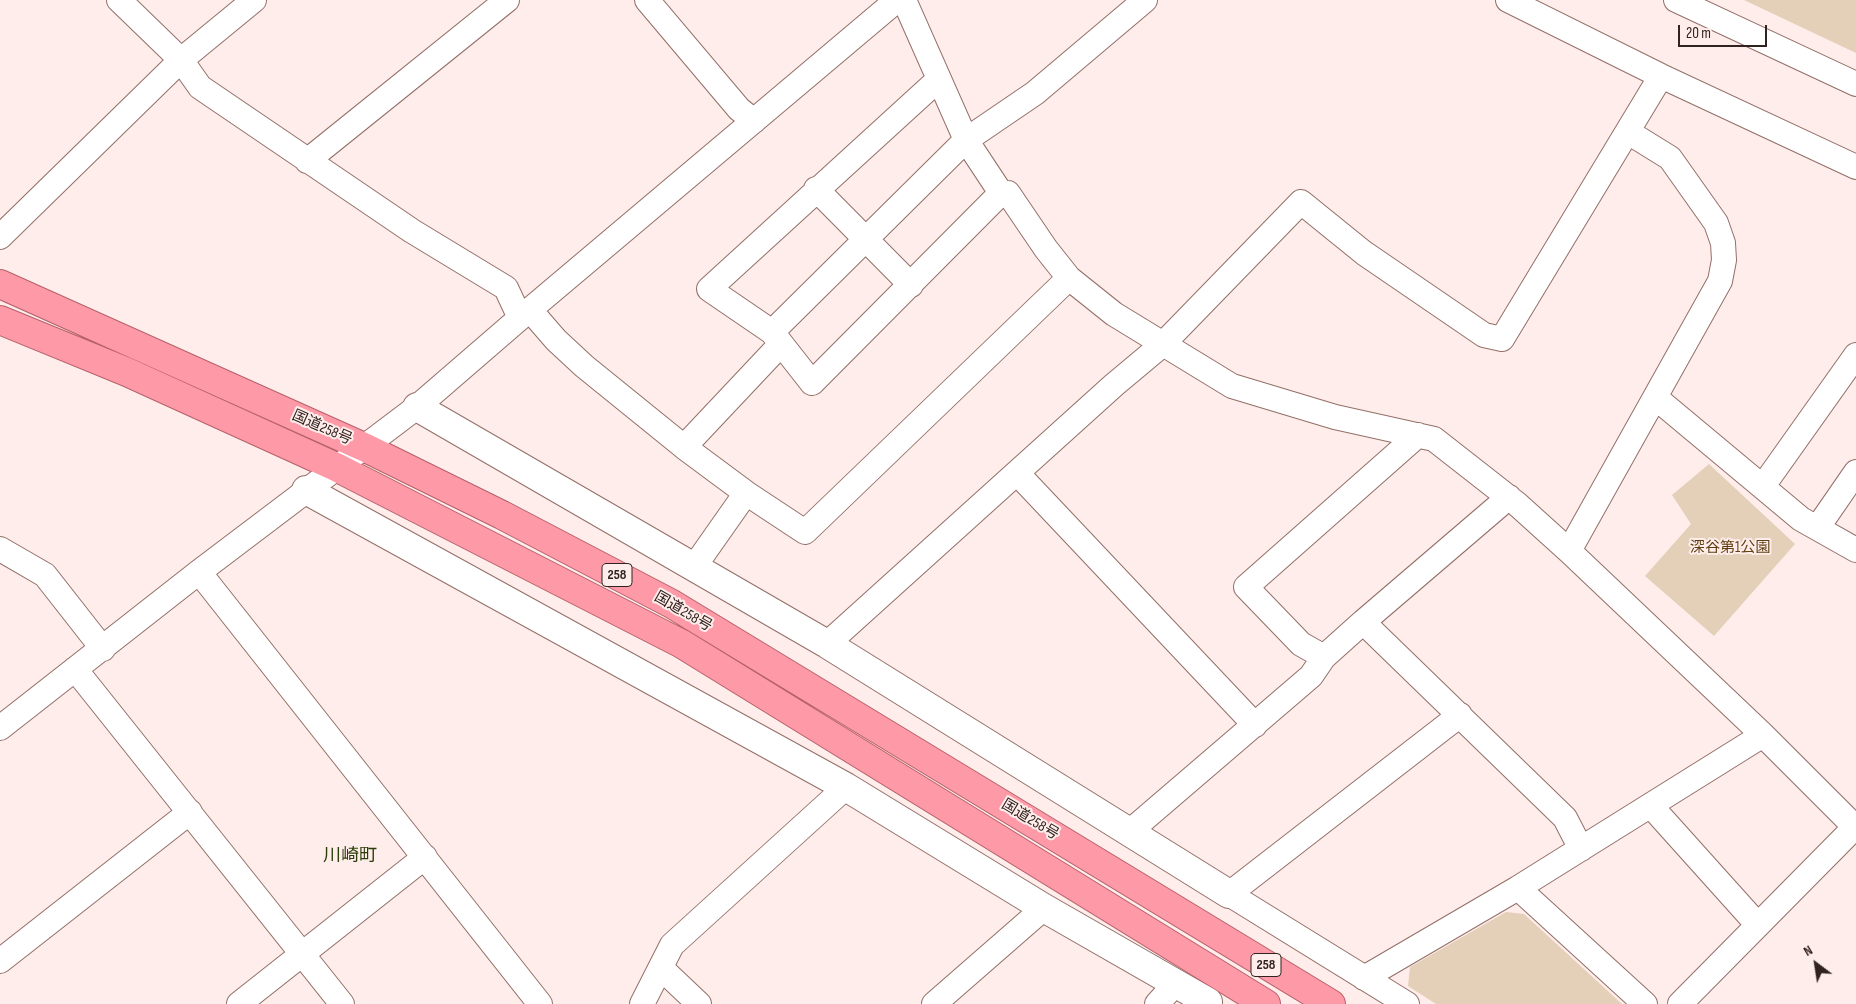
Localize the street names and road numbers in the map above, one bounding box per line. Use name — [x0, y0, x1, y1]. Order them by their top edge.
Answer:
street label: 国道258号 — [289, 407, 355, 449]
road number: 258 — [602, 564, 632, 586]
street label: 国道258号 — [651, 588, 715, 636]
street label: 国道258号 — [998, 796, 1062, 844]
road number: 258 — [1251, 954, 1281, 976]

